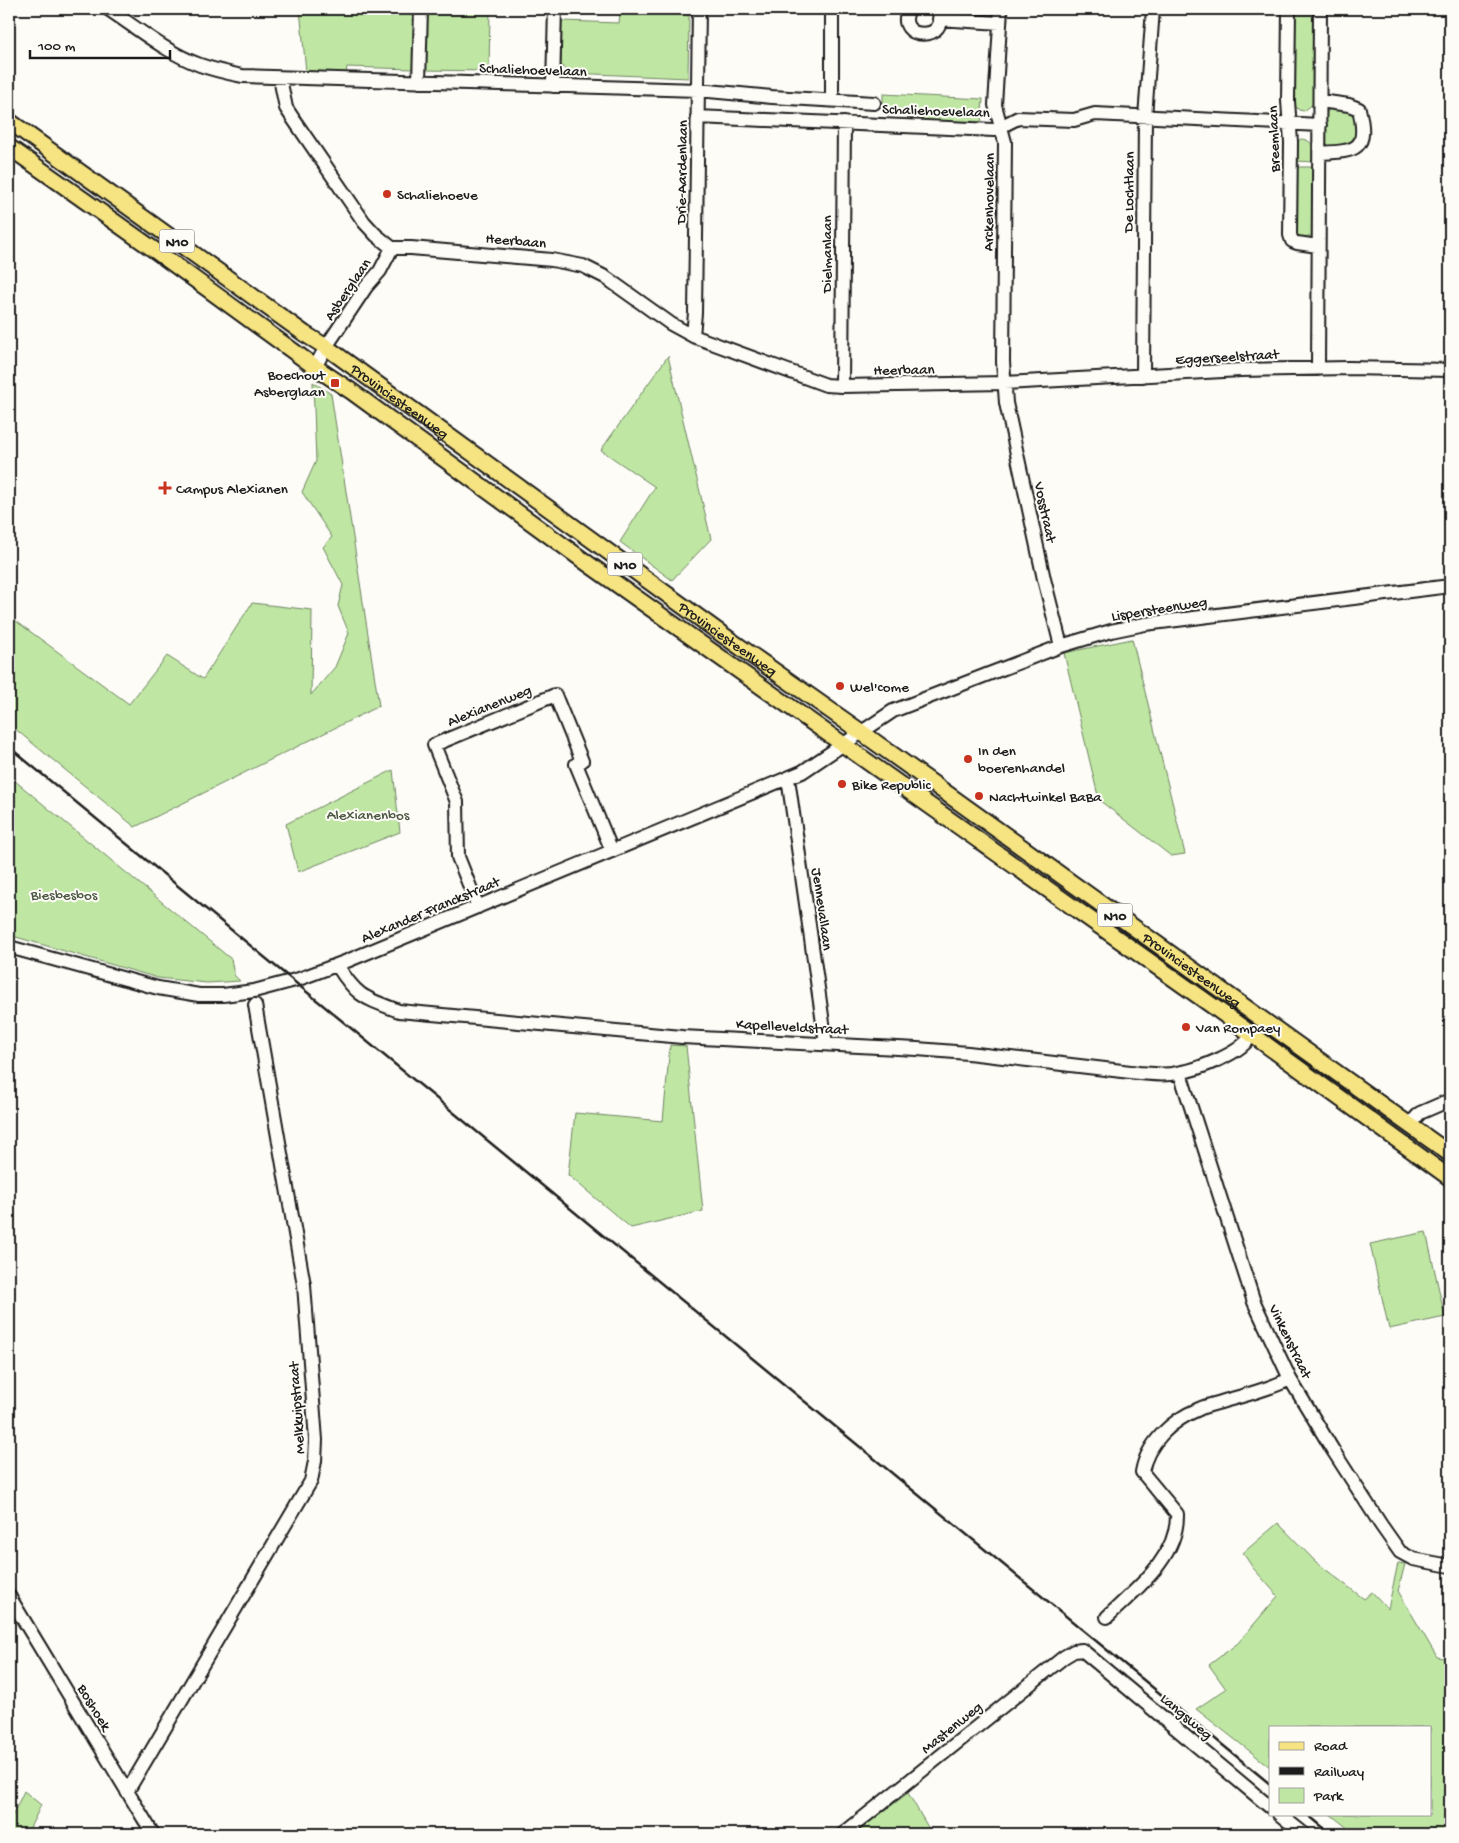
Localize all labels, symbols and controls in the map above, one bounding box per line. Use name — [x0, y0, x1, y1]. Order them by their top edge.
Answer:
scale bar — [30, 28, 170, 60]
text: 100 m — [37, 38, 76, 56]
street label: Schaliehoevelaan — [479, 60, 587, 82]
street label: Schaliehoevelaan — [882, 101, 990, 123]
street label: Breemlaan — [1265, 106, 1285, 173]
street label: Drie-Aardenlaan — [673, 120, 693, 225]
street label: De Lochtlaan — [1120, 152, 1140, 234]
street label: Arckenhovelaan — [980, 153, 1000, 251]
place label: Schaliehoeve — [397, 187, 478, 205]
marker: Schaliehoeve — [381, 188, 393, 200]
street label: Dielmanlaan — [819, 215, 837, 294]
road number: N10 — [160, 230, 194, 252]
street label: Heerbaan — [485, 230, 547, 254]
street label: Asberglaan — [321, 256, 376, 325]
street label: Eggerseelstraat — [1175, 346, 1281, 370]
street label: Provinciesteenweg — [346, 360, 452, 444]
street label: Heerbaan — [873, 361, 935, 381]
place label: Boechout Asberglaan — [254, 367, 327, 402]
marker: Boechout Asberglaan — [329, 377, 341, 389]
street label: Vosstraat — [1029, 480, 1060, 546]
marker: Campus Alexianen — [158, 481, 172, 495]
place label: Campus Alexianen — [176, 481, 288, 499]
road number: N10 — [608, 552, 642, 576]
street label: Lispersteenweg — [1110, 594, 1209, 626]
street label: Provinciesteenweg — [673, 598, 780, 681]
place label: Wel'come — [850, 679, 909, 697]
marker: Wel'come — [834, 680, 846, 692]
street label: Alexianenweg — [445, 682, 535, 732]
place label: In den boerenhandel — [978, 743, 1065, 778]
marker: In den boerenhandel — [962, 753, 974, 765]
place label: Bike Republic — [851, 777, 931, 795]
marker: Bike Republic — [836, 778, 848, 790]
place label: Nachtwinkel BaBa — [989, 789, 1102, 807]
marker: Nachtwinkel BaBa — [973, 790, 985, 802]
park label: Alexianenbos — [327, 807, 410, 825]
street label: Jennevallaan — [806, 867, 836, 952]
street label: Alexander Franckstraat — [359, 873, 504, 948]
park label: Biesbesbos — [30, 887, 98, 905]
road number: N10 — [1098, 904, 1132, 926]
street label: Provinciesteenweg — [1138, 929, 1244, 1012]
street label: Kapelleveldstraat — [735, 1016, 850, 1040]
place label: Van Rompaey — [1195, 1020, 1281, 1038]
marker: Van Rompaey — [1180, 1021, 1192, 1033]
street label: Vinkenstraat — [1263, 1301, 1316, 1383]
street label: Melkkuipstraat — [286, 1359, 310, 1454]
street label: Boshoek — [72, 1681, 115, 1736]
street label: Langsweg — [1156, 1690, 1216, 1745]
street label: Mastenweg — [918, 1699, 986, 1759]
legend — [1269, 1726, 1432, 1816]
text: Road — [1314, 1738, 1348, 1756]
text: Railway — [1314, 1764, 1365, 1782]
text: Park — [1313, 1788, 1344, 1806]

